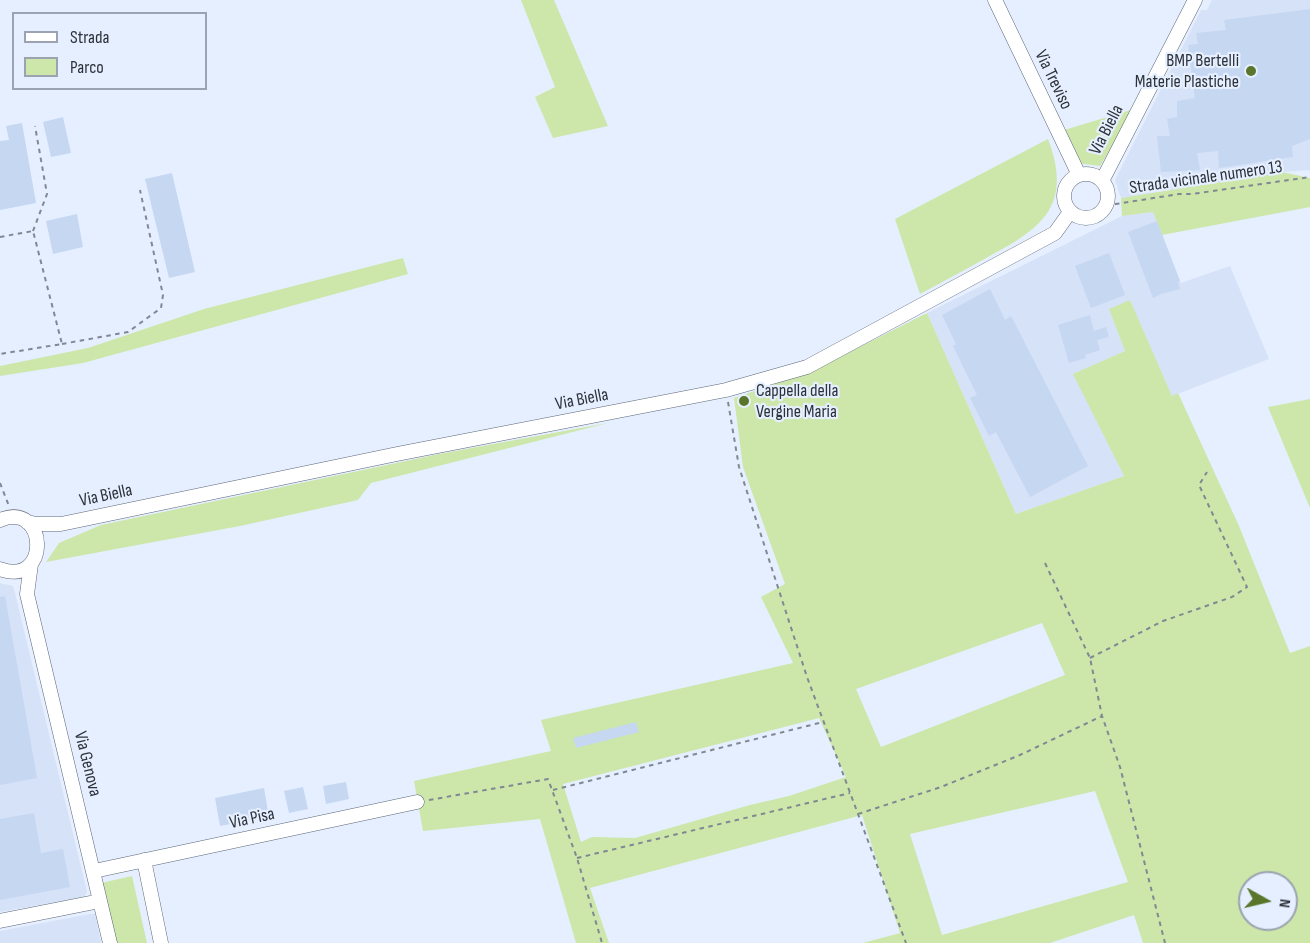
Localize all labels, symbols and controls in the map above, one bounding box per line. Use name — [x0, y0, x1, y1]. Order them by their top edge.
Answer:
legend — [12, 12, 207, 90]
text: Strada — [70, 27, 109, 48]
street label: Via Treviso — [1029, 47, 1077, 113]
place label: BMP Bertelli Materie Plastiche — [1135, 50, 1239, 92]
text: Parco — [70, 57, 104, 78]
marker: BMP Bertelli Materie Plastiche — [1244, 64, 1258, 78]
street label: Via Biella — [1085, 101, 1129, 159]
street label: Strada vicinale numero 13 — [1128, 157, 1284, 199]
place label: Cappella della Vergine Maria — [756, 380, 838, 422]
street label: Via Biella — [554, 384, 610, 416]
marker: Cappella della Vergine Maria — [737, 394, 751, 408]
street label: Via Biella — [78, 480, 134, 512]
street label: Via Genova — [69, 729, 105, 799]
street label: Via Pisa — [227, 804, 277, 834]
north arrow — [1238, 871, 1298, 931]
text: N — [1274, 898, 1294, 909]

